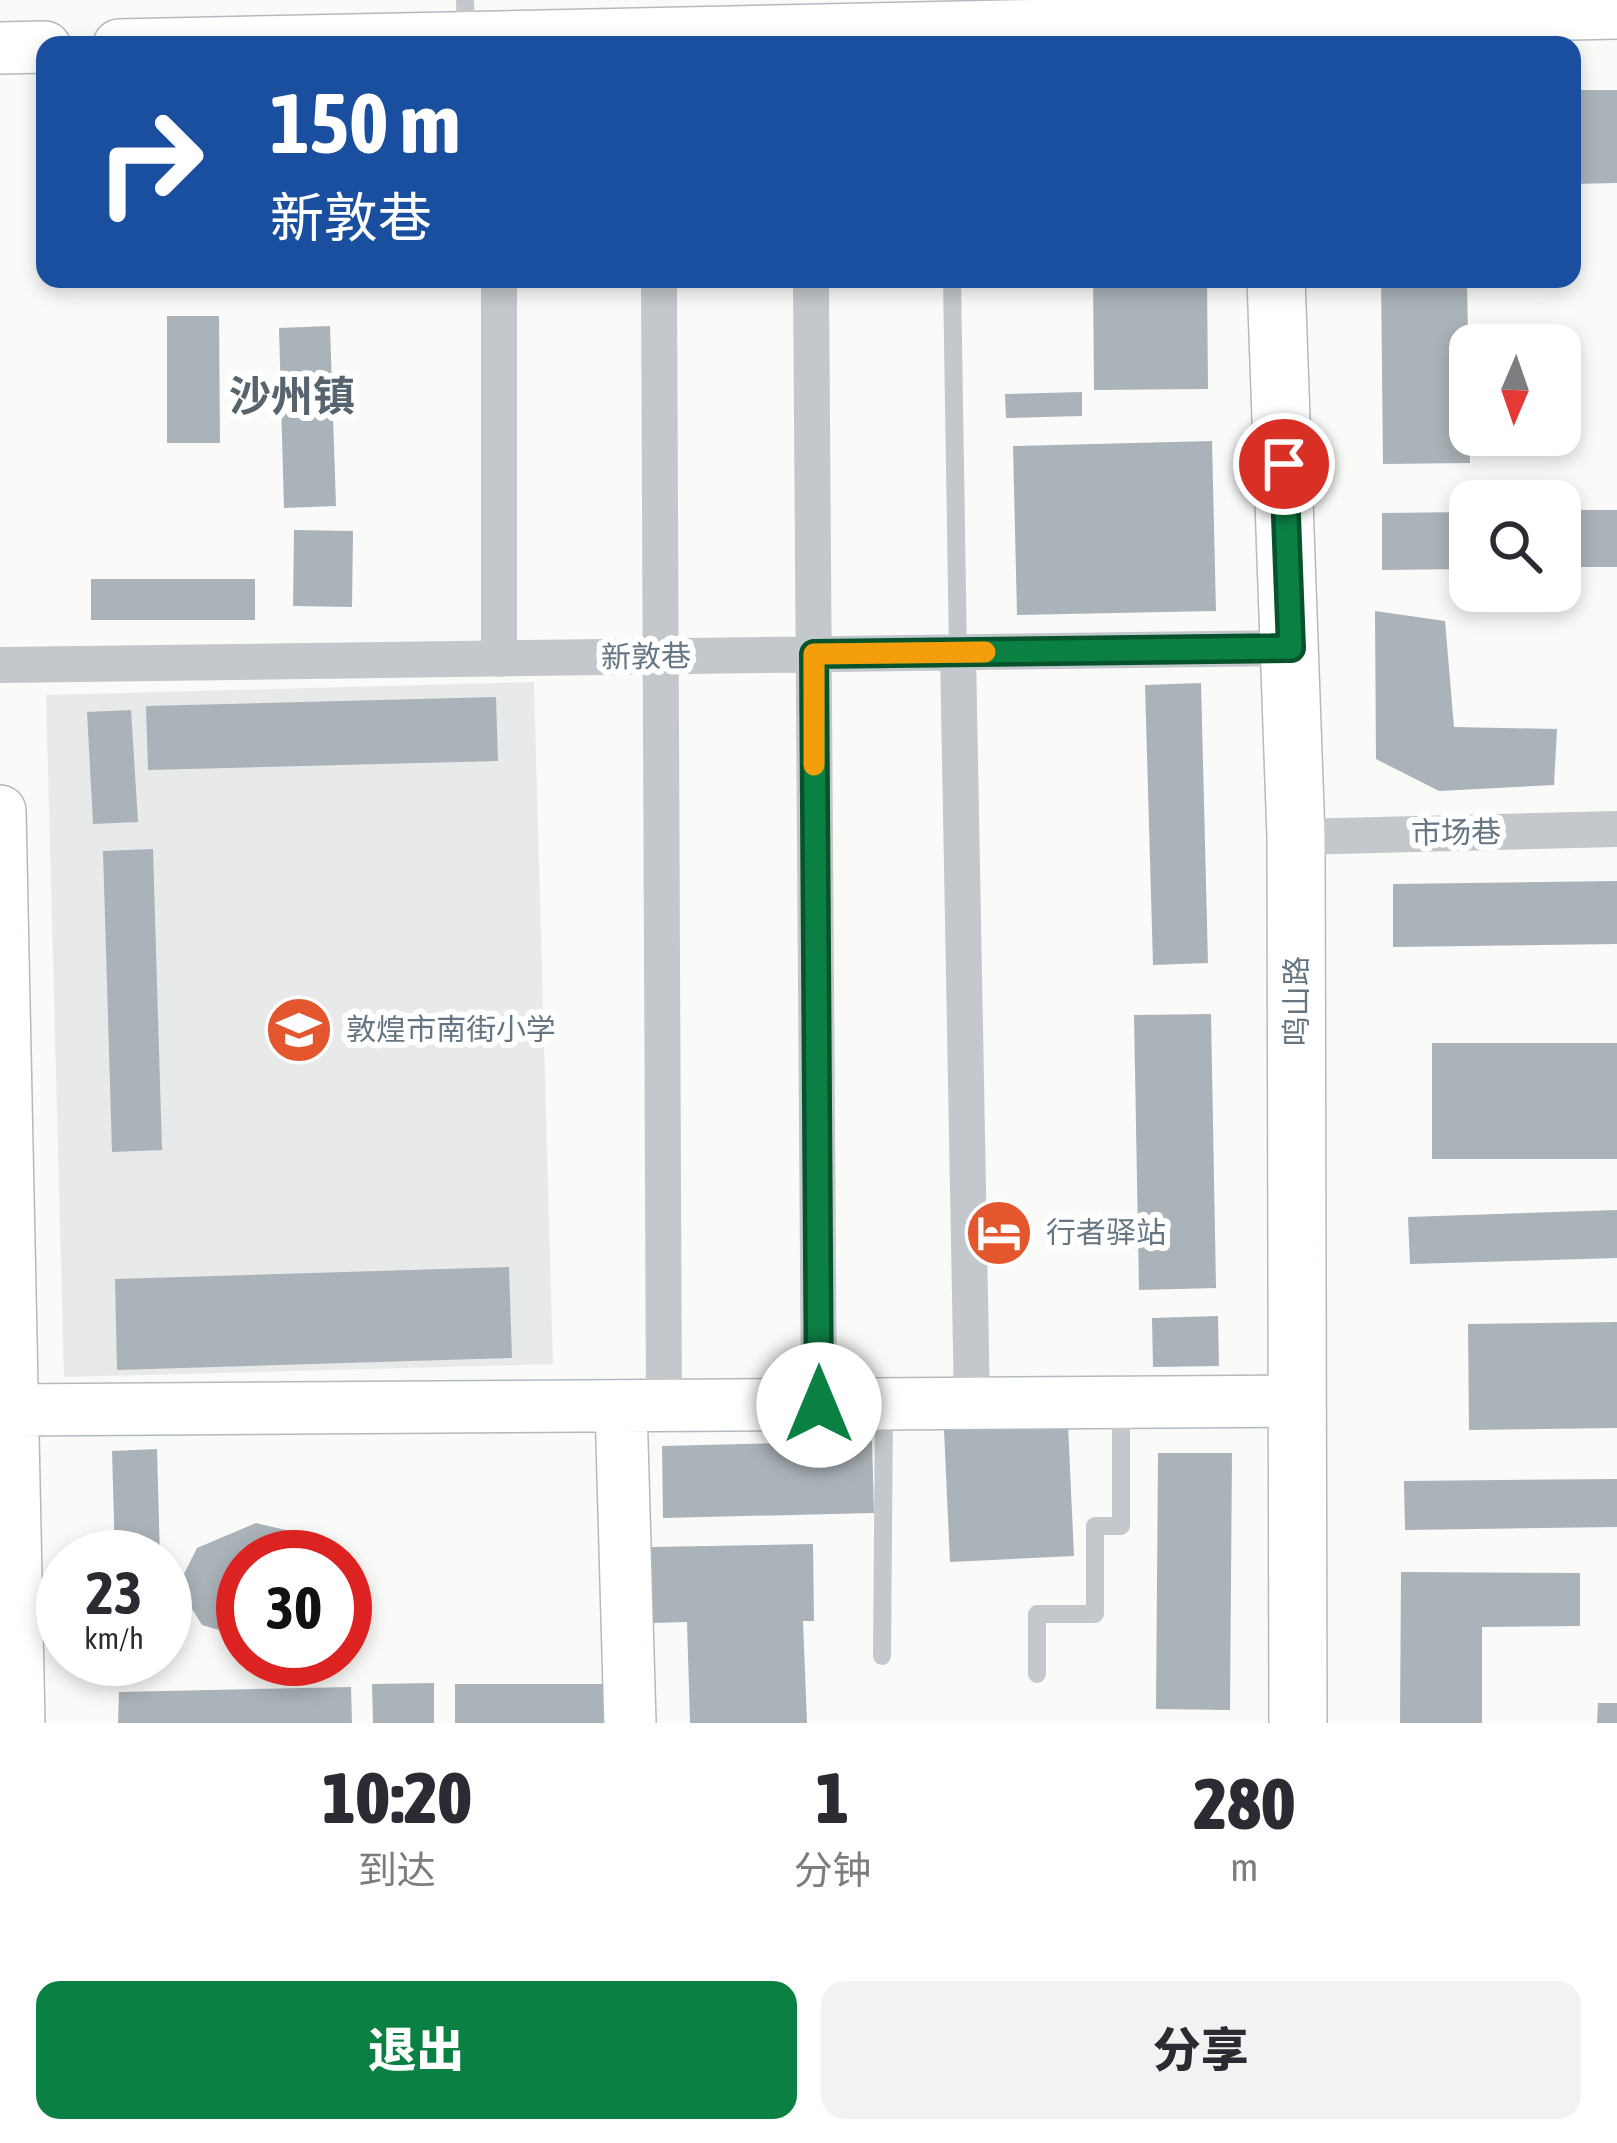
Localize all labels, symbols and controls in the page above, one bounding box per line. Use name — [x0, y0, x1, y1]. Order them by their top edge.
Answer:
text: 150 m — [270, 75, 460, 171]
icon: right — [72, 84, 228, 240]
text: 新敦巷 — [270, 187, 432, 248]
north arrow — [1449, 324, 1581, 456]
map controls — [1449, 324, 1581, 612]
district label: 沙州镇 — [229, 372, 355, 420]
pin — [1233, 413, 1335, 515]
icon: arrive — [1251, 431, 1317, 497]
button: search — [1449, 480, 1581, 612]
street label: 新敦巷 — [601, 638, 691, 674]
street label: 市场巷 — [1411, 814, 1501, 850]
street label: 鸣山路 — [1279, 956, 1313, 1046]
school or university icon: 敦煌市南街小学 — [264, 995, 334, 1065]
place label: 敦煌市南街小学 — [346, 1012, 556, 1046]
hotel icon: 行者驿站 — [964, 1198, 1034, 1268]
place label: 行者驿站 — [1046, 1215, 1166, 1249]
position arrow — [756, 1342, 882, 1468]
speed limit sign: 30 — [216, 1530, 372, 1686]
text: 23 — [86, 1558, 142, 1627]
text: km/h — [84, 1621, 144, 1655]
text: 10:20 — [322, 1756, 472, 1838]
text: 1 — [816, 1756, 849, 1838]
text: 280 — [1194, 1762, 1295, 1844]
text: m — [1230, 1845, 1258, 1889]
text: 到达 — [358, 1848, 436, 1892]
text: 分钟 — [794, 1848, 872, 1892]
button: 退出 — [36, 1981, 797, 2119]
button: 分享 — [821, 1981, 1581, 2119]

